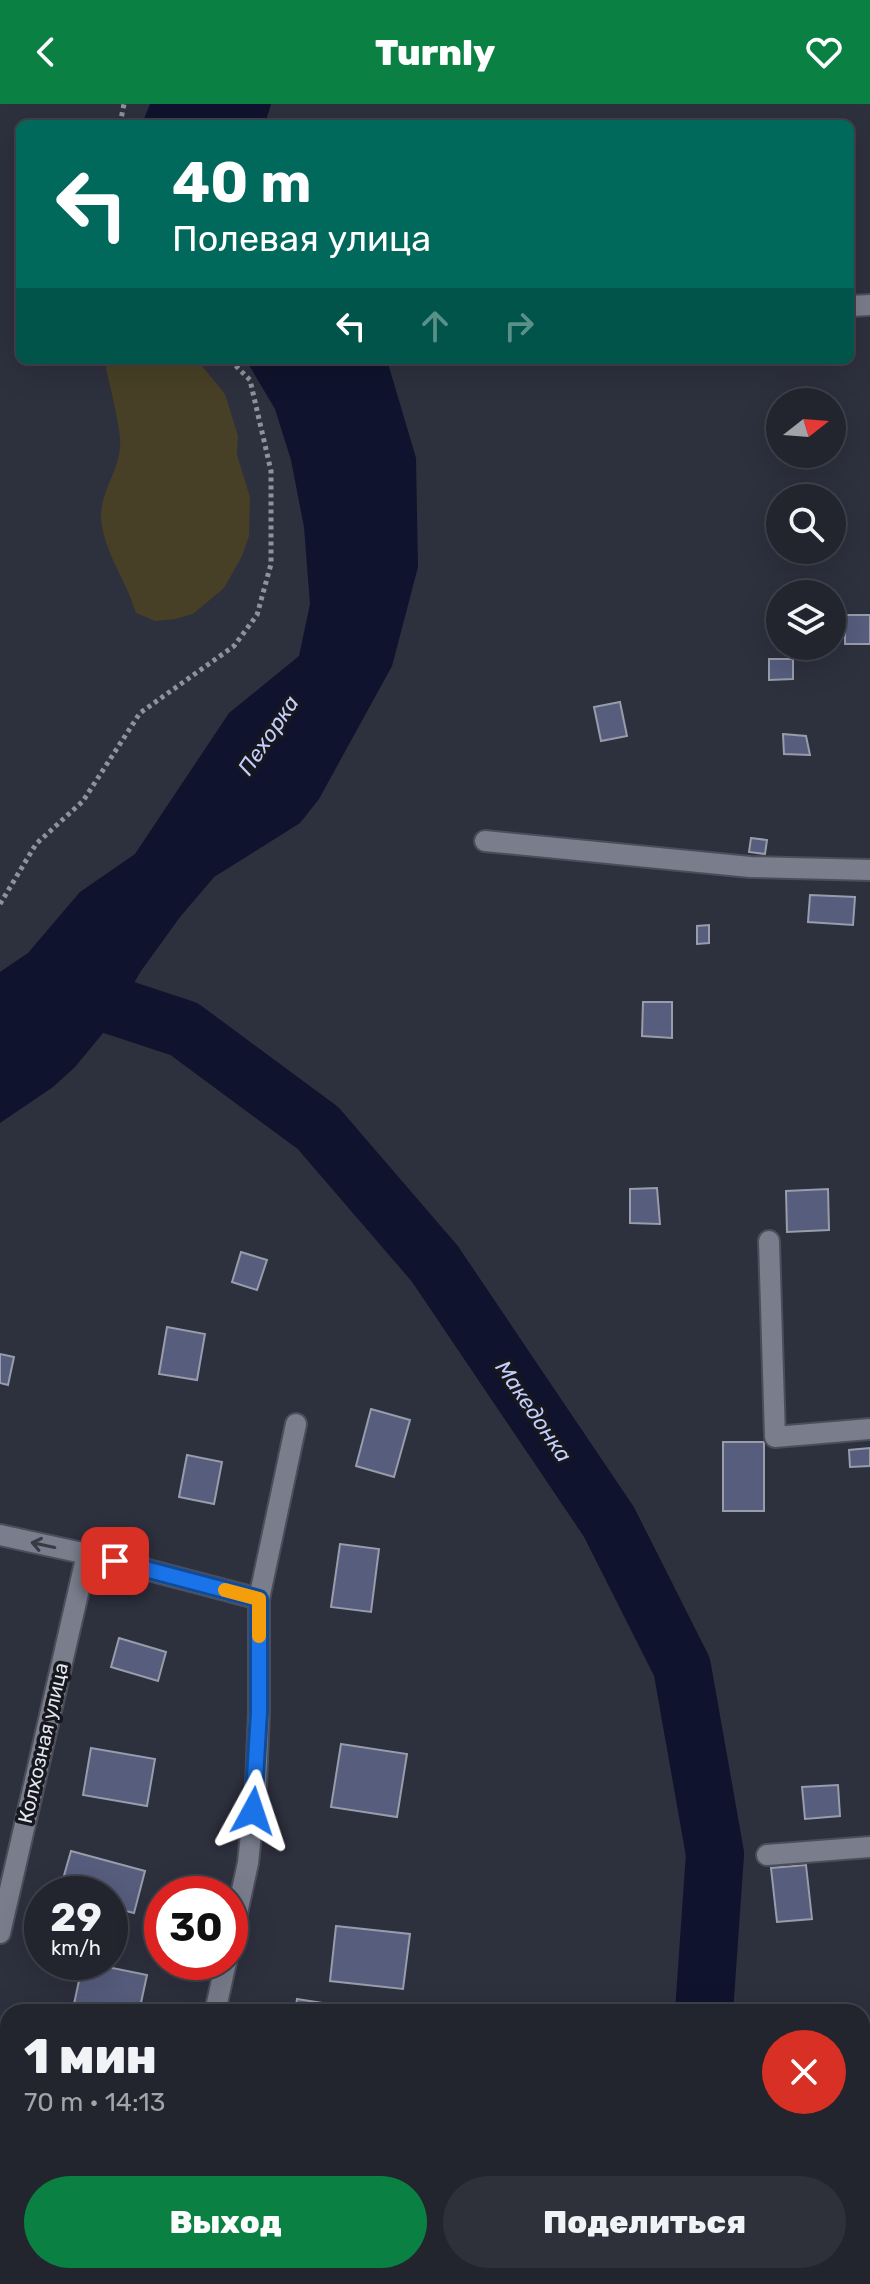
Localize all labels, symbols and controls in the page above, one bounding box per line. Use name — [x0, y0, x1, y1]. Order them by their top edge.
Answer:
icon: back — [24, 30, 68, 74]
icon: heart — [802, 30, 846, 74]
text: Turnly — [375, 31, 495, 74]
text: 40 m — [172, 150, 312, 216]
icon: left — [40, 152, 144, 256]
text: Полевая улица — [172, 217, 431, 260]
icon: left — [329, 304, 373, 348]
icon: ahead — [413, 304, 457, 348]
icon: right — [497, 304, 541, 348]
north arrow — [766, 388, 846, 468]
map controls — [766, 388, 846, 660]
button: search — [766, 484, 846, 564]
button: layers — [766, 580, 846, 660]
water label: Пехорка — [232, 690, 305, 780]
water label: Македонка — [490, 1355, 578, 1467]
pin — [81, 1527, 149, 1595]
one-way arrow — [31, 1536, 57, 1551]
icon: arrive — [93, 1539, 137, 1583]
street label: Колхозная улица — [13, 1660, 73, 1826]
position arrow — [211, 1769, 295, 1853]
speed limit sign: 30 — [144, 1876, 248, 1980]
text: 29 — [50, 1894, 102, 1941]
text: km/h — [51, 1936, 101, 1960]
text: 1 мин — [24, 2028, 157, 2085]
button: close — [762, 2030, 846, 2114]
text: 70 m · 14:13 — [24, 2087, 165, 2118]
button: Выход — [24, 2176, 427, 2268]
button: Поделиться — [443, 2176, 846, 2268]

